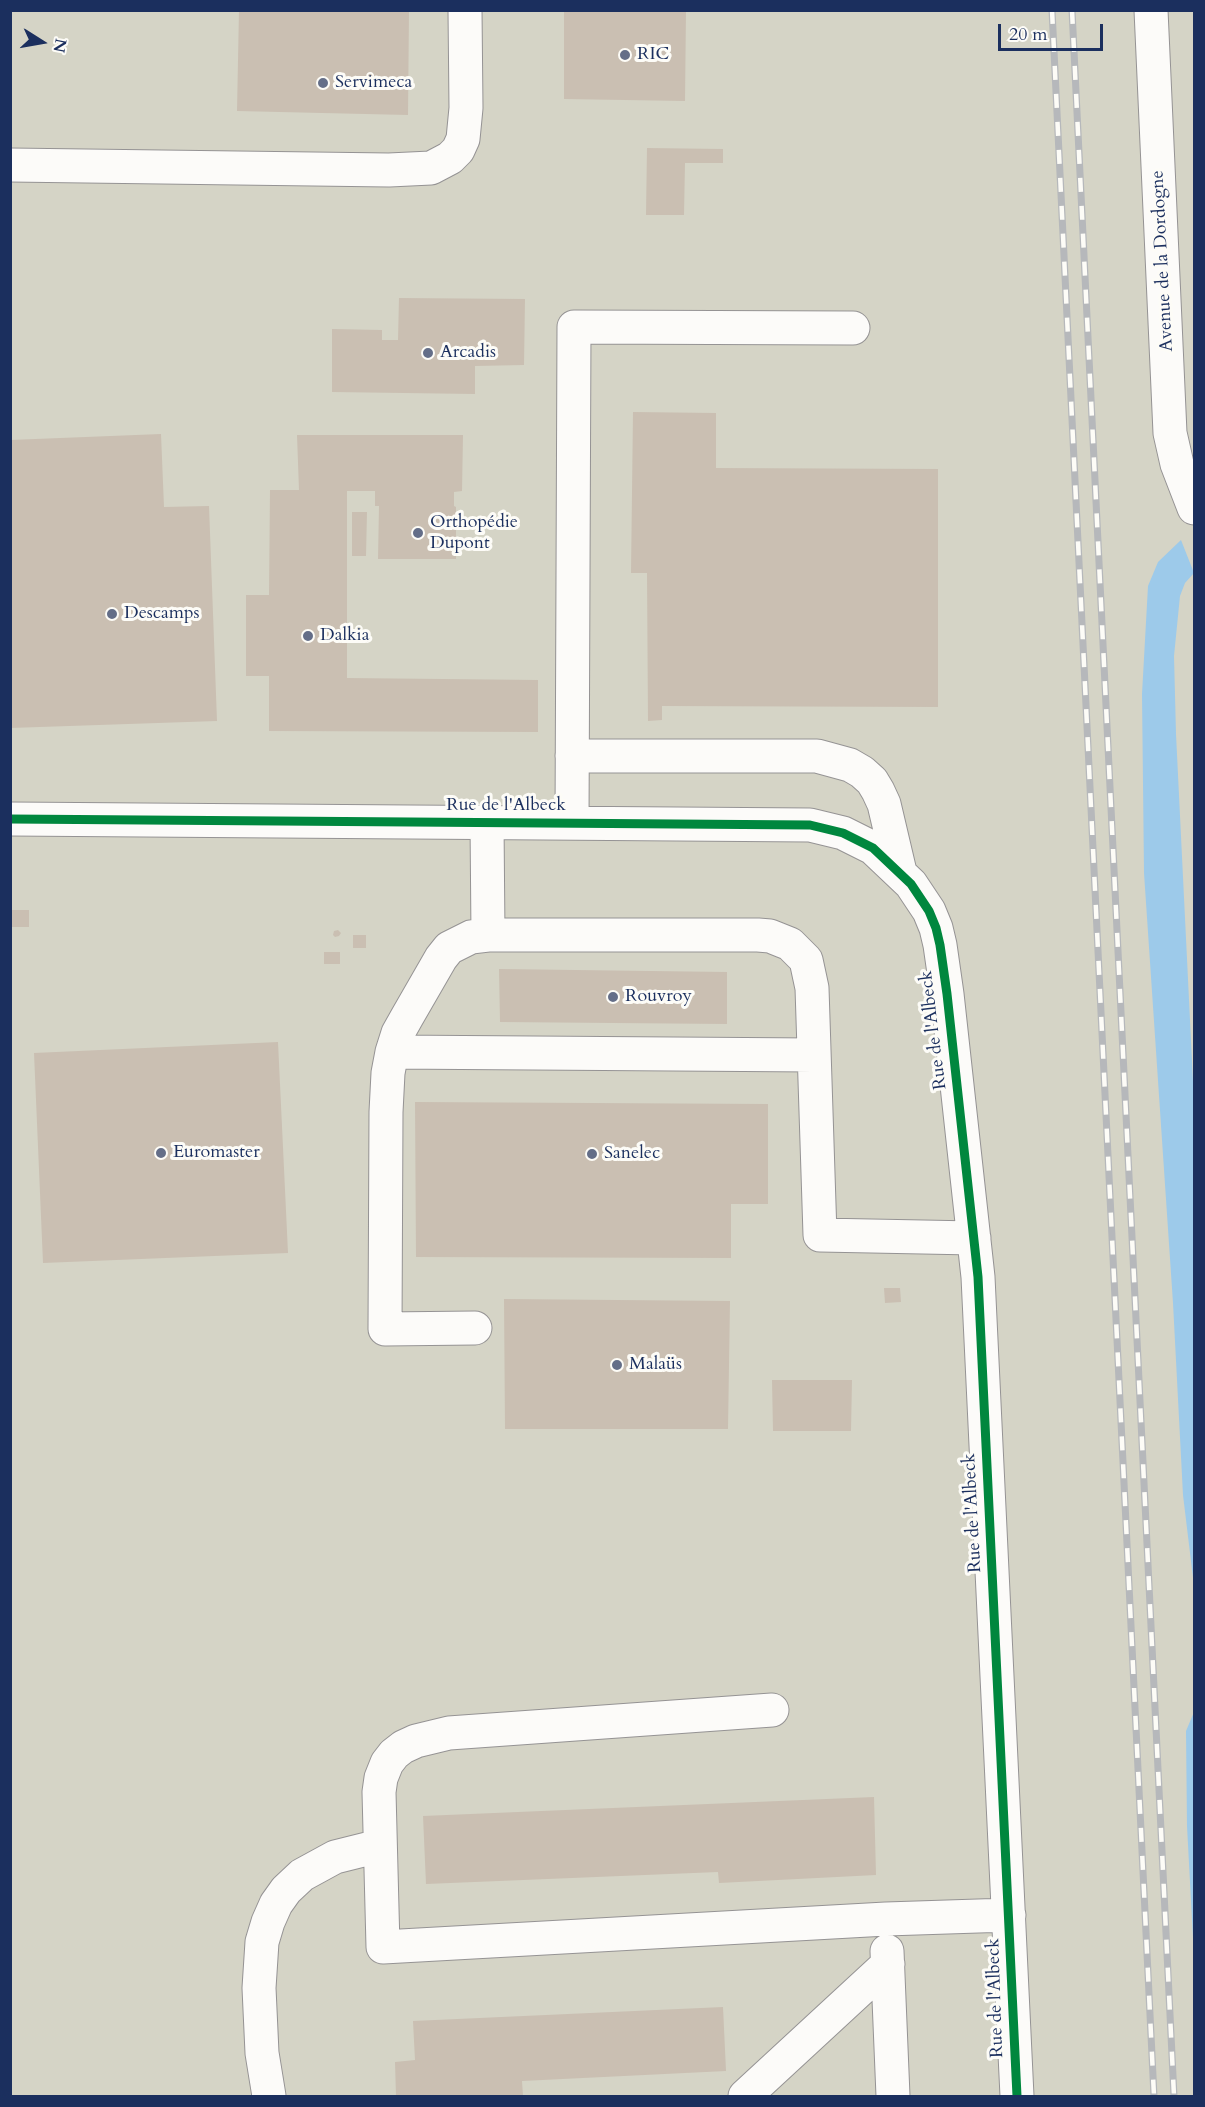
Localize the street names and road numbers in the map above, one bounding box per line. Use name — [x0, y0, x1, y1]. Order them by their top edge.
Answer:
street label: Avenue de la Dordogne — [1147, 170, 1179, 352]
street label: Rue de l'Albeck — [446, 795, 566, 817]
street label: Rue de l'Albeck — [916, 969, 952, 1091]
street label: Rue de l'Albeck — [959, 1453, 987, 1573]
street label: Rue de l'Albeck — [983, 1938, 1009, 2058]

